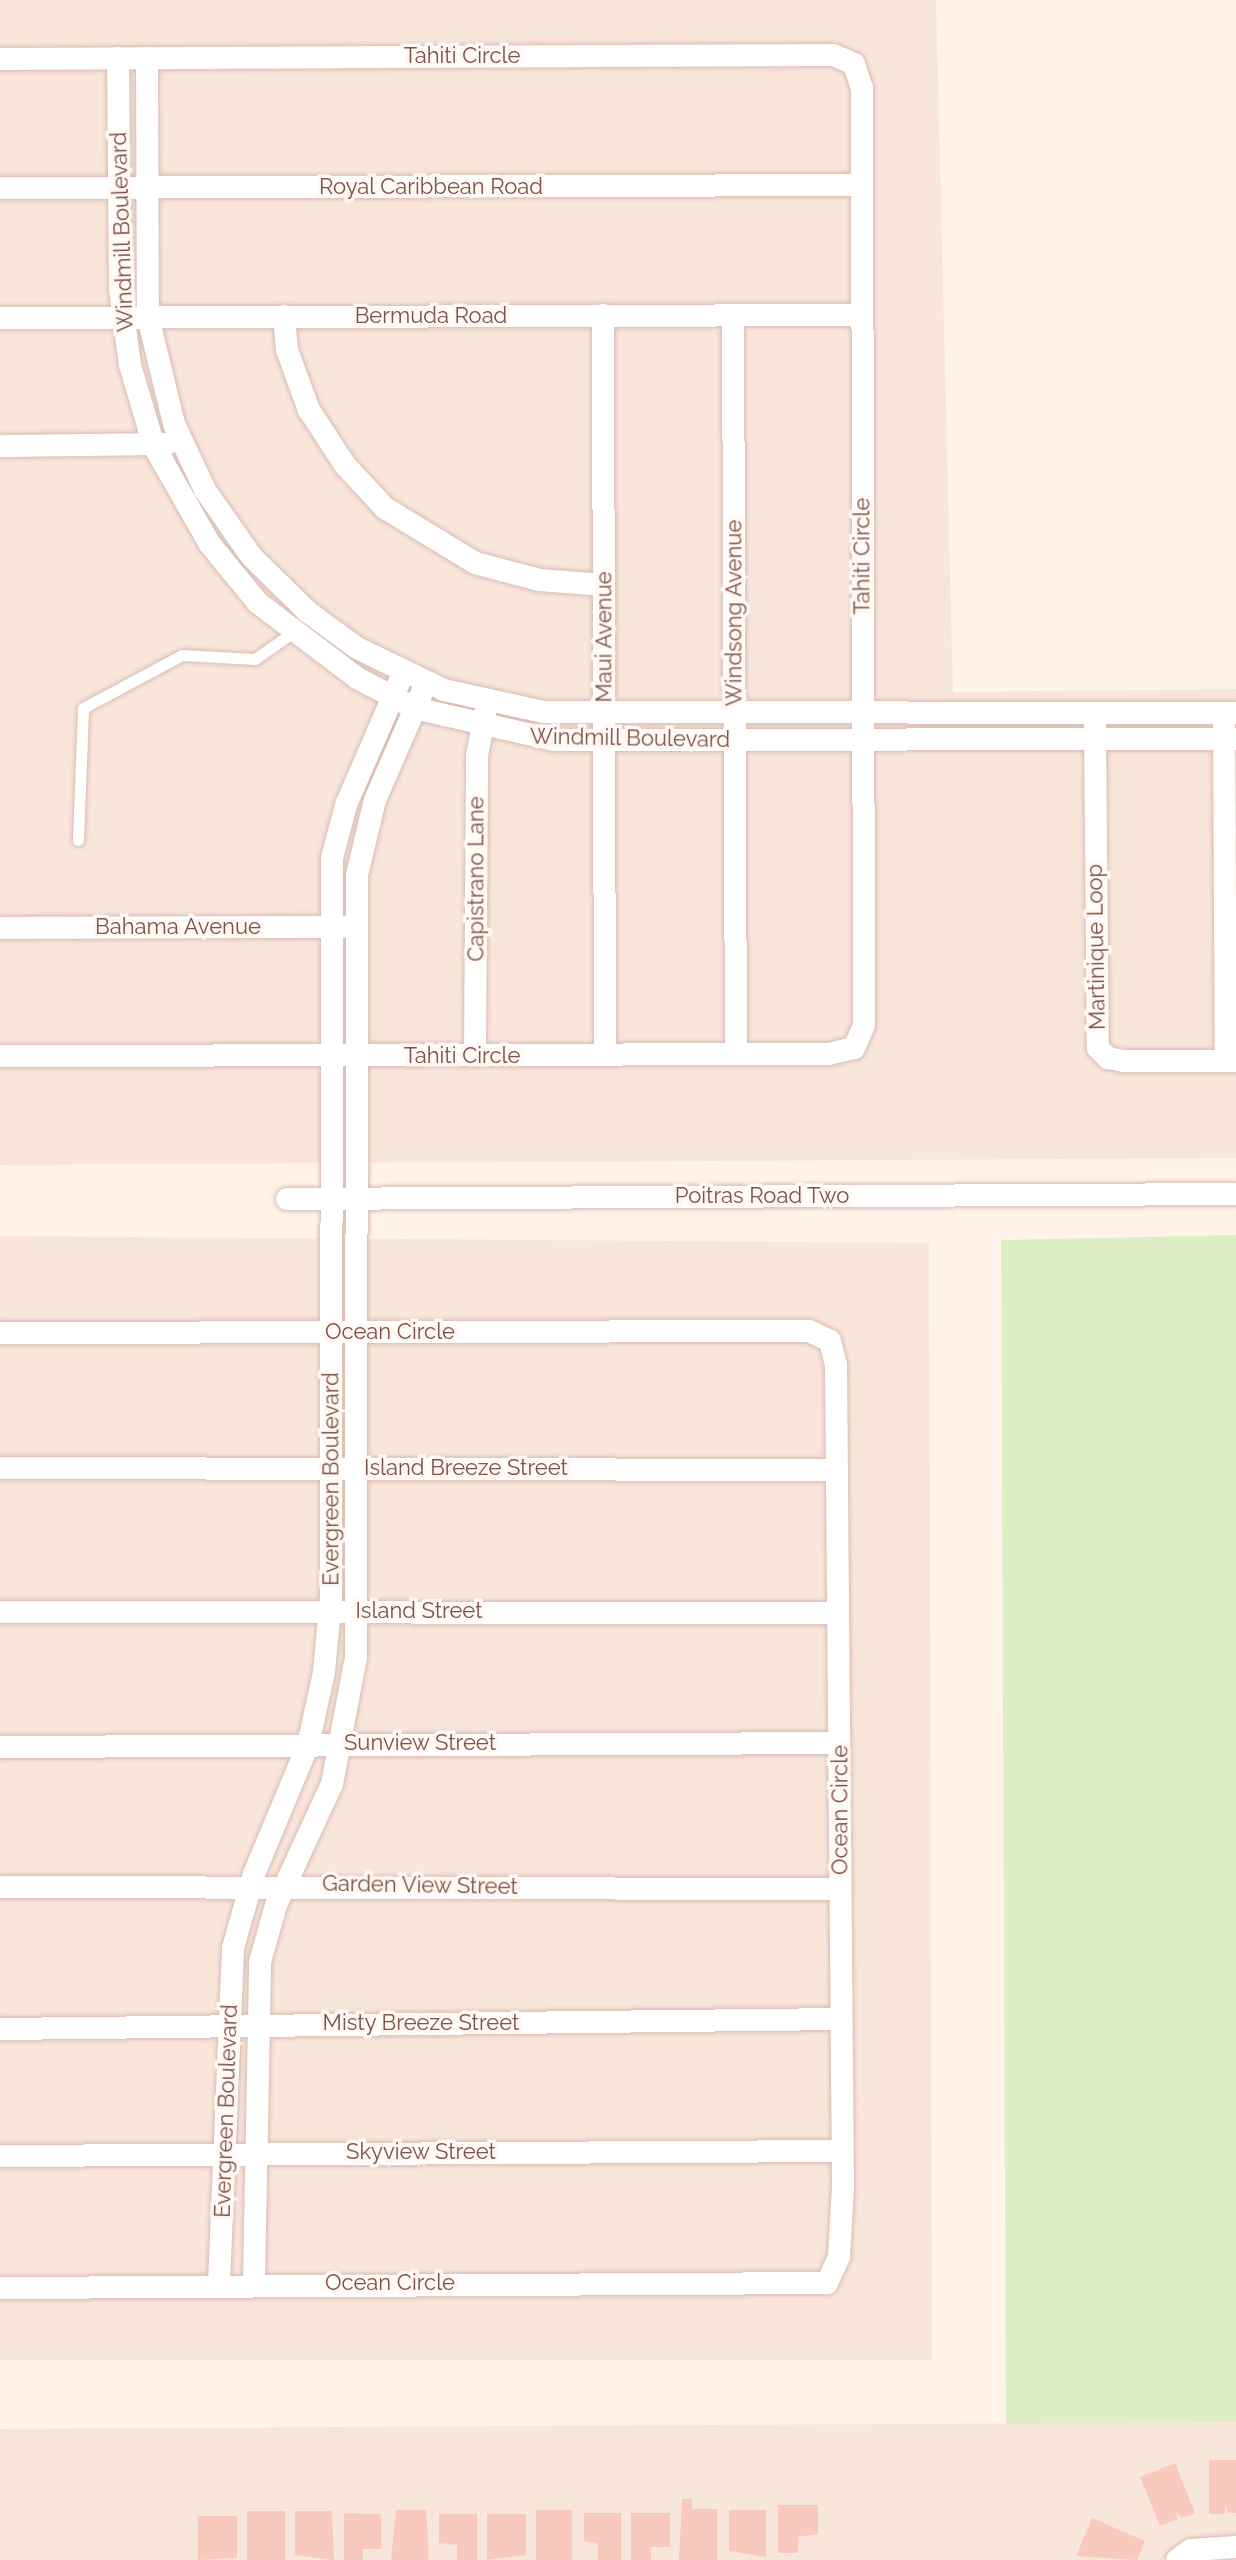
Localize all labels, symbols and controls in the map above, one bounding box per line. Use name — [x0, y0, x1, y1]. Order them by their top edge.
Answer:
street label: Tahiti Circle — [404, 43, 520, 69]
street label: Windmill Boulevard — [105, 131, 139, 333]
street label: Royal Caribbean Road — [319, 174, 543, 200]
street label: Bermuda Road — [355, 303, 507, 329]
street label: Tahiti Circle — [849, 498, 875, 614]
street label: Windsong Avenue — [721, 519, 747, 707]
street label: Maui Avenue — [591, 571, 617, 703]
street label: Windmill Boulevard — [529, 723, 731, 753]
street label: Capistrano Lane — [463, 796, 489, 962]
street label: Martinique Loop — [1081, 864, 1111, 1030]
street label: Bahama Avenue — [95, 914, 261, 940]
street label: Tahiti Circle — [404, 1043, 520, 1069]
street label: Poitras Road Two — [674, 1183, 850, 1209]
street label: Ocean Circle — [325, 1319, 455, 1345]
street label: Evergreen Boulevard — [318, 1372, 344, 1586]
street label: Island Breeze Street — [364, 1455, 568, 1481]
street label: Island Street — [355, 1598, 483, 1624]
street label: Sunview Street — [344, 1730, 496, 1756]
street label: Ocean Circle — [827, 1745, 853, 1875]
street label: Garden View Street — [321, 1870, 519, 1900]
street label: Evergreen Boulevard — [209, 2004, 243, 2218]
street label: Misty Breeze Street — [322, 2010, 520, 2036]
street label: Skyview Street — [346, 2139, 496, 2165]
street label: Ocean Circle — [325, 2270, 455, 2296]

